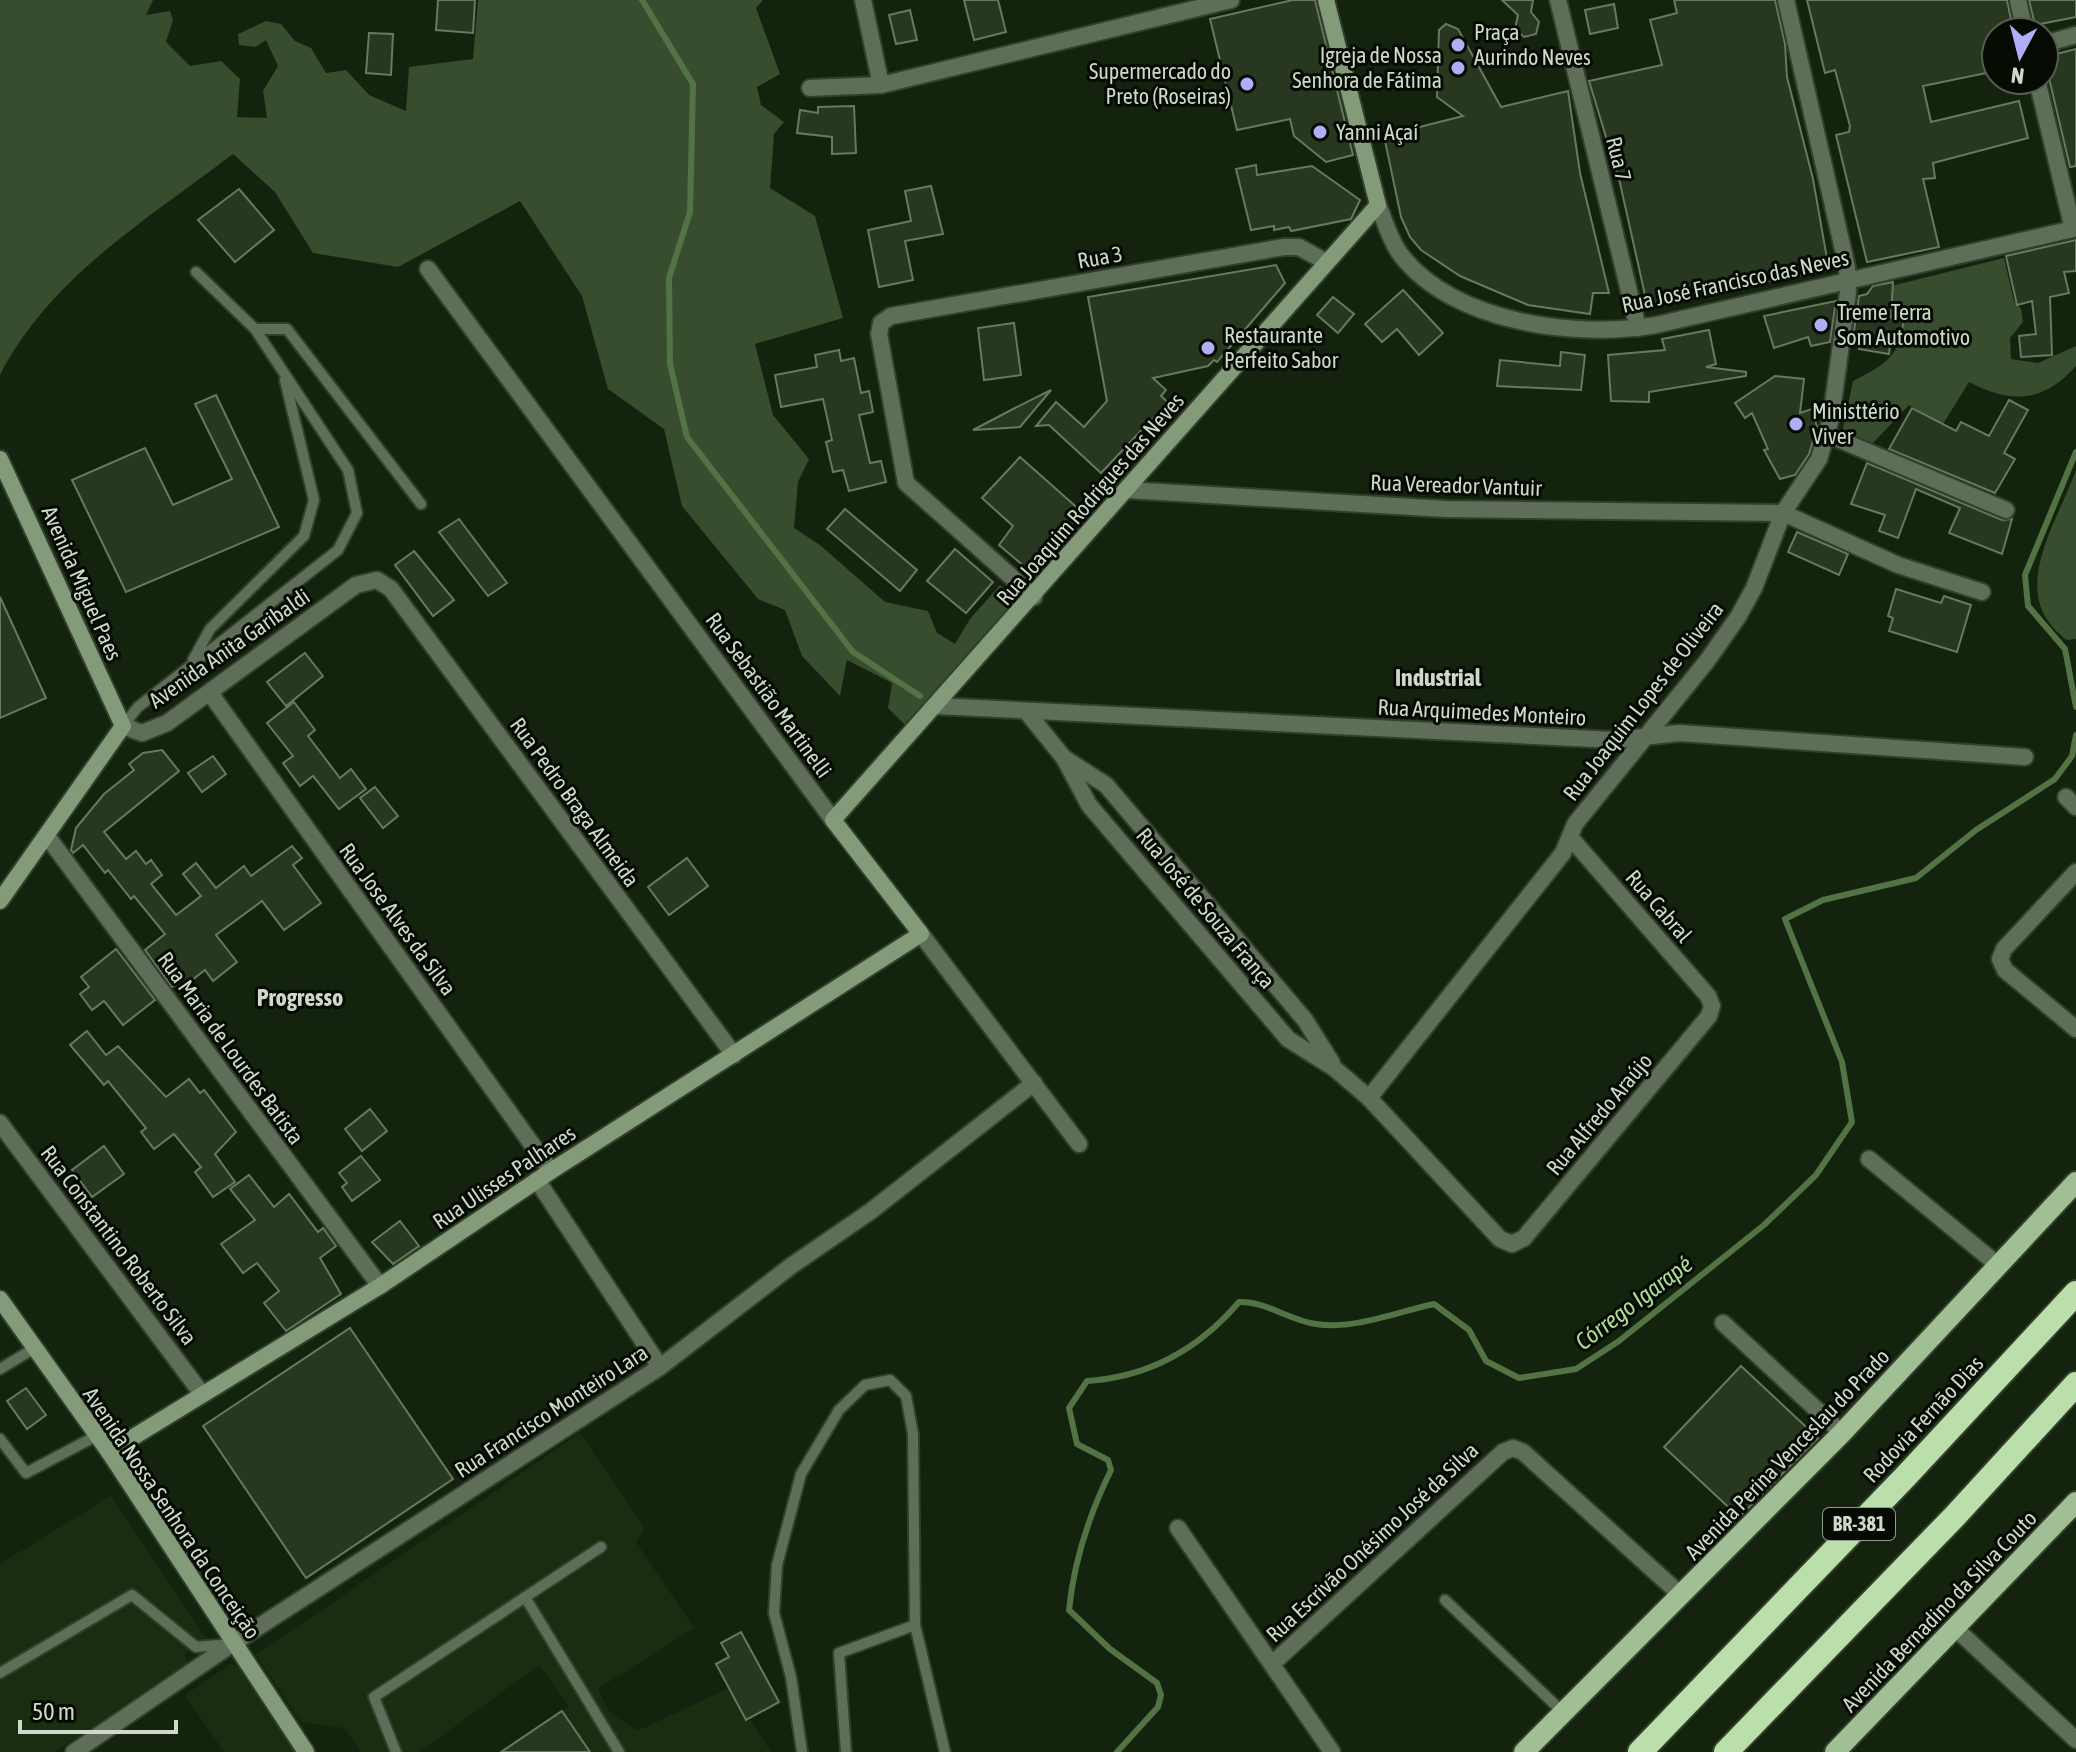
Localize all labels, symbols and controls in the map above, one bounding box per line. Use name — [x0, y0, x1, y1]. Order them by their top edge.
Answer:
north arrow — [1980, 16, 2060, 96]
place label: Praça Aurindo Neves — [1474, 19, 1591, 70]
marker: Praça Aurindo Neves — [1449, 36, 1467, 54]
place label: Igreja de Nossa Senhora de Fátima — [1292, 42, 1442, 93]
place label: Supermercado do Preto (Roseiras) — [1089, 58, 1231, 109]
marker: Igreja de Nossa Senhora de Fátima — [1449, 59, 1467, 77]
text: N — [2010, 62, 2026, 90]
marker: Supermercado do Preto (Roseiras) — [1238, 75, 1256, 93]
place label: Yanni Açaí — [1336, 119, 1418, 145]
marker: Yanni Açaí — [1311, 123, 1329, 141]
street label: Rua 7 — [1601, 134, 1637, 184]
street label: Rua 3 — [1075, 240, 1125, 274]
street label: Rua José Francisco das Neves — [1619, 244, 1851, 318]
place label: Treme Terra Som Automotivo — [1837, 299, 1970, 350]
marker: Treme Terra Som Automotivo — [1812, 316, 1830, 334]
place label: Restaurante Perfeito Sabor — [1224, 322, 1339, 373]
marker: Restaurante Perfeito Sabor — [1199, 339, 1217, 357]
street label: Rua Joaquim Rodrigues das Neves — [991, 388, 1189, 610]
place label: Ministtério Viver — [1812, 398, 1900, 449]
marker: Ministtério Viver — [1787, 415, 1805, 433]
street label: Rua Vereador Vantuir — [1370, 469, 1543, 501]
street label: Avenida Miguel Paes — [36, 502, 128, 664]
street label: Avenida Anita Garibaldi — [144, 583, 314, 713]
street label: Rua Joaquim Lopes de Oliveira — [1557, 597, 1729, 805]
street label: Rua Sebastião Martinelli — [700, 607, 838, 783]
district label: Industrial — [1395, 664, 1482, 691]
street label: Rua Arquimedes Monteiro — [1377, 694, 1587, 730]
street label: Rua Pedro Braga Almeida — [505, 712, 645, 892]
street label: Rua José de Souza França — [1131, 822, 1281, 994]
street label: Rua Jose Alves da Silva — [334, 838, 462, 1000]
street label: Rua Cabral — [1620, 864, 1698, 948]
street label: Rua Maria de Lourdes Batista — [152, 947, 310, 1149]
district label: Progresso — [257, 984, 343, 1011]
street label: Rua Alfredo Araújo — [1541, 1048, 1657, 1180]
street label: Rua Ulisses Palhares — [428, 1120, 581, 1234]
street label: Rua Constantino Roberto Silva — [36, 1140, 202, 1350]
water label: Córrego Igarapé — [1570, 1250, 1697, 1355]
street label: Rua Francisco Monteiro Lara — [450, 1339, 652, 1483]
street label: Avenida Perina Venceslau do Prado — [1679, 1343, 1895, 1565]
street label: Rodovia Fernão Dias — [1858, 1350, 1989, 1488]
street label: Avenida Nossa Senhora da Conceição — [78, 1382, 266, 1644]
street label: Rua Escrivão Onésimo José da Silva — [1261, 1437, 1483, 1647]
street label: Avenida Bernadino da Silva Couto — [1836, 1505, 2042, 1717]
road number: BR-381 — [1823, 1508, 1895, 1540]
scale bar — [20, 1684, 176, 1734]
text: 50 m — [32, 1698, 75, 1725]

